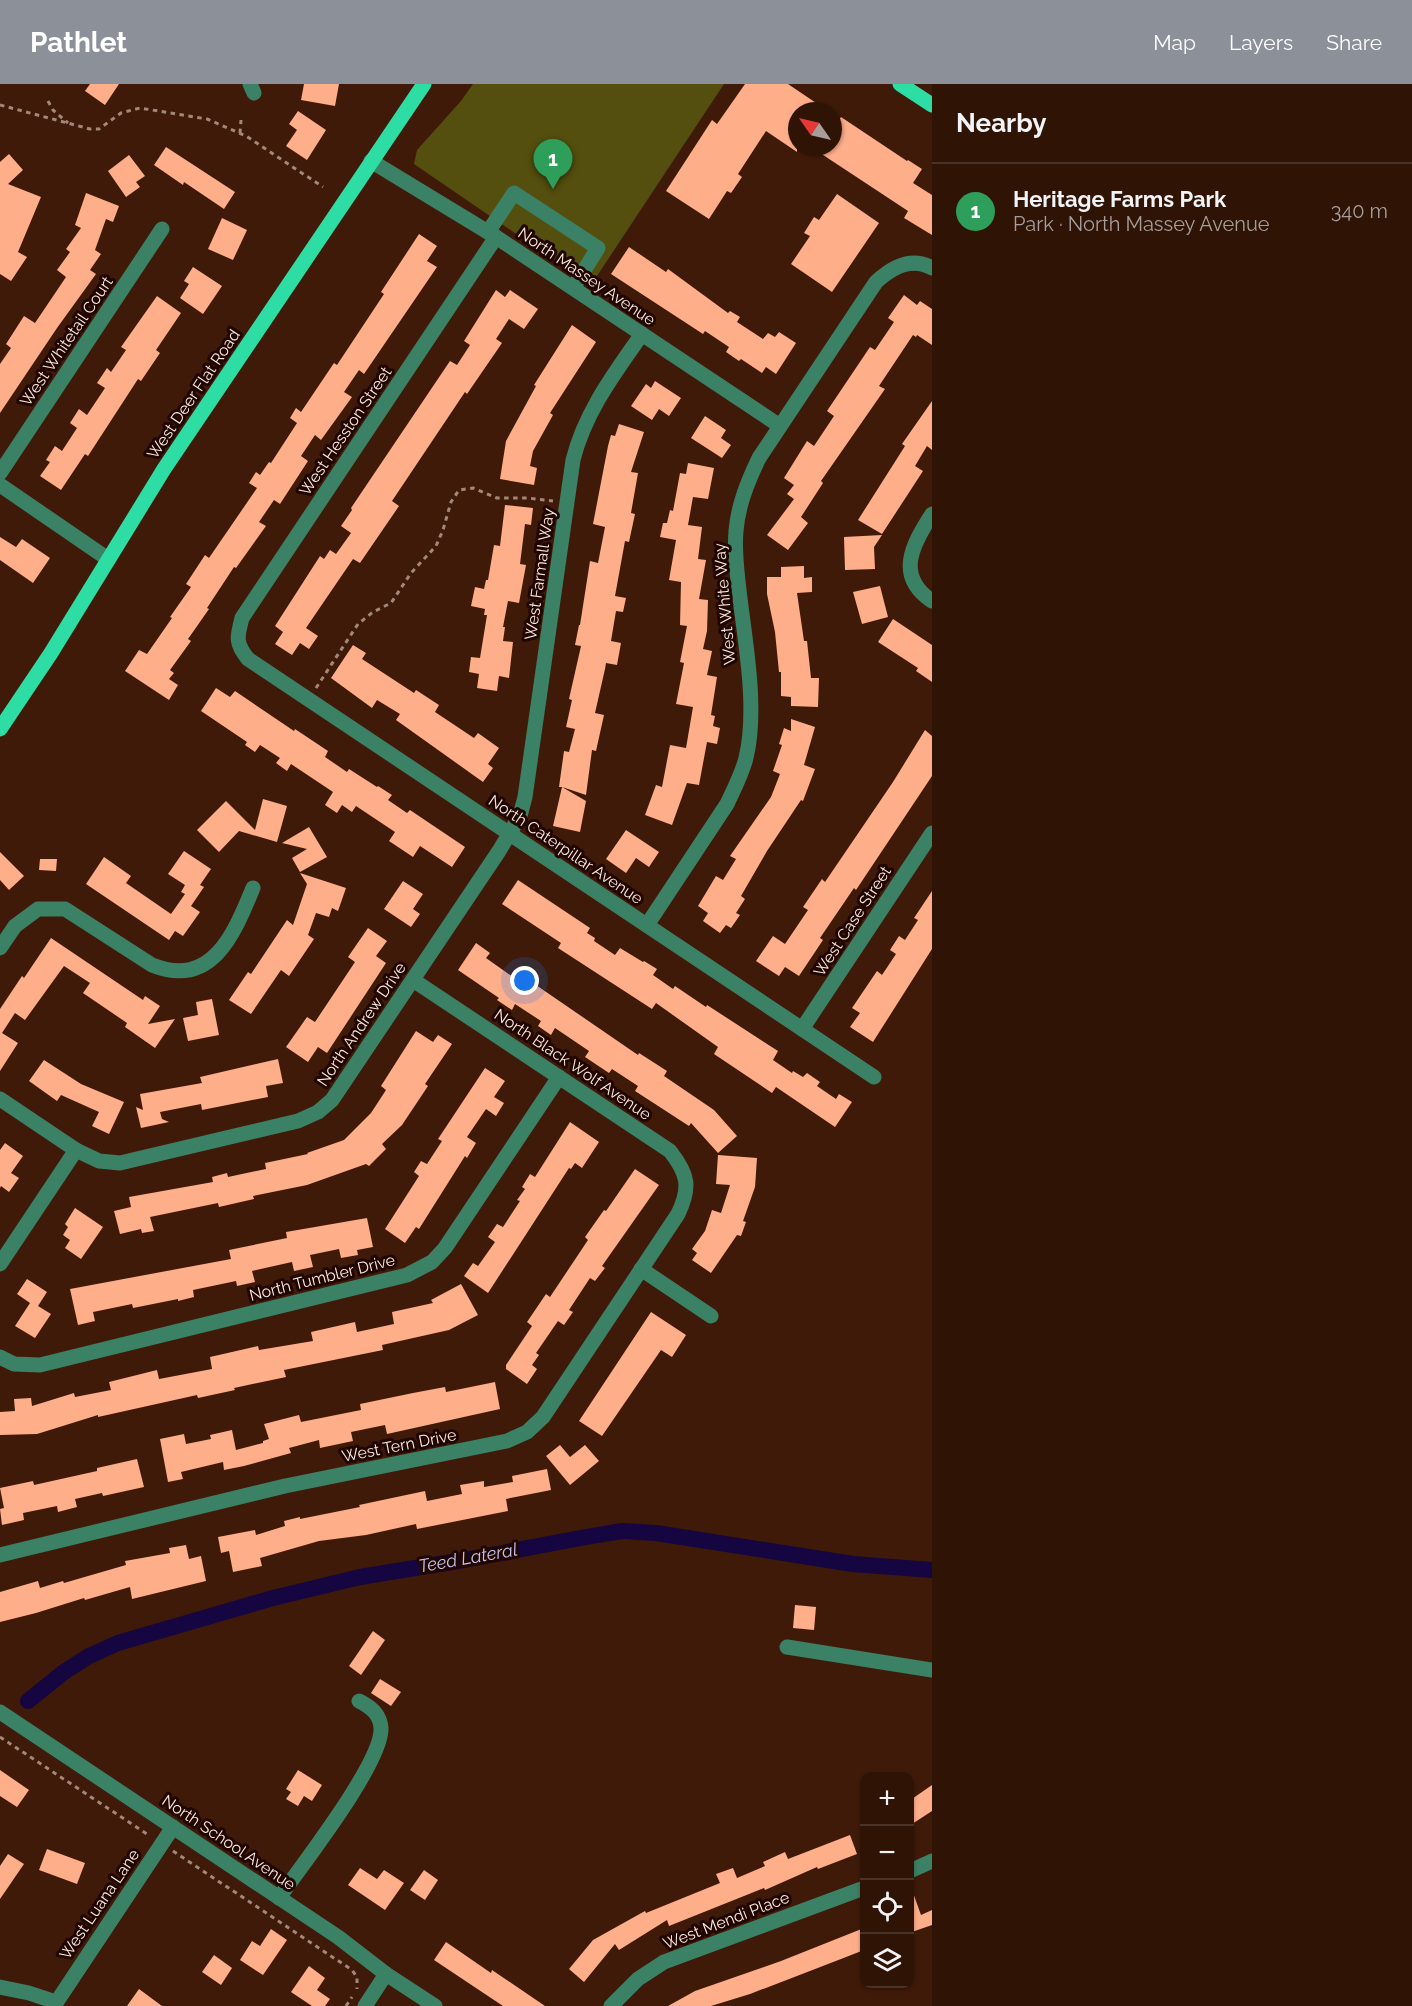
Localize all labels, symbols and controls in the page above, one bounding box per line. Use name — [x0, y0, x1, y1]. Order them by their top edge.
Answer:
text: Pathlet — [30, 26, 127, 59]
text: Map — [1153, 30, 1196, 55]
text: Layers — [1229, 30, 1293, 55]
text: Share — [1326, 30, 1382, 55]
north arrow — [788, 102, 842, 156]
text: Nearby — [956, 108, 1046, 138]
pin: 1 — [534, 140, 572, 189]
text: Heritage Farms Park — [1013, 186, 1226, 212]
text: 1 — [971, 199, 980, 223]
text: 340 m — [1331, 199, 1388, 223]
text: Park · North Massey Avenue — [1013, 212, 1270, 236]
street label: North Massey Avenue — [515, 223, 659, 329]
street label: West Whitetail Court — [16, 272, 117, 410]
street label: West Deer Flat Road — [143, 326, 244, 463]
street label: West Hesston Street — [295, 363, 396, 499]
street label: West Farmall Way — [521, 507, 558, 641]
street label: West White Way — [710, 542, 739, 666]
street label: North Caterpillar Avenue — [485, 791, 646, 908]
street label: West Case Street — [810, 862, 895, 980]
street label: North Andrew Drive — [313, 959, 410, 1090]
your location — [510, 966, 539, 995]
street label: North Black Wolf Avenue — [491, 1005, 655, 1124]
street label: North Tumbler Drive — [247, 1250, 397, 1305]
street label: West Tern Drive — [340, 1425, 458, 1466]
water label: Teed Lateral — [417, 1538, 519, 1577]
map controls — [860, 1772, 914, 1988]
button: + — [860, 1772, 914, 1826]
street label: North School Avenue — [158, 1791, 299, 1894]
button: − — [860, 1826, 914, 1880]
street label: West Luana Lane — [56, 1846, 143, 1963]
button: locate — [860, 1880, 914, 1934]
street label: West Mendi Place — [660, 1888, 792, 1953]
button: layers — [860, 1934, 914, 1988]

